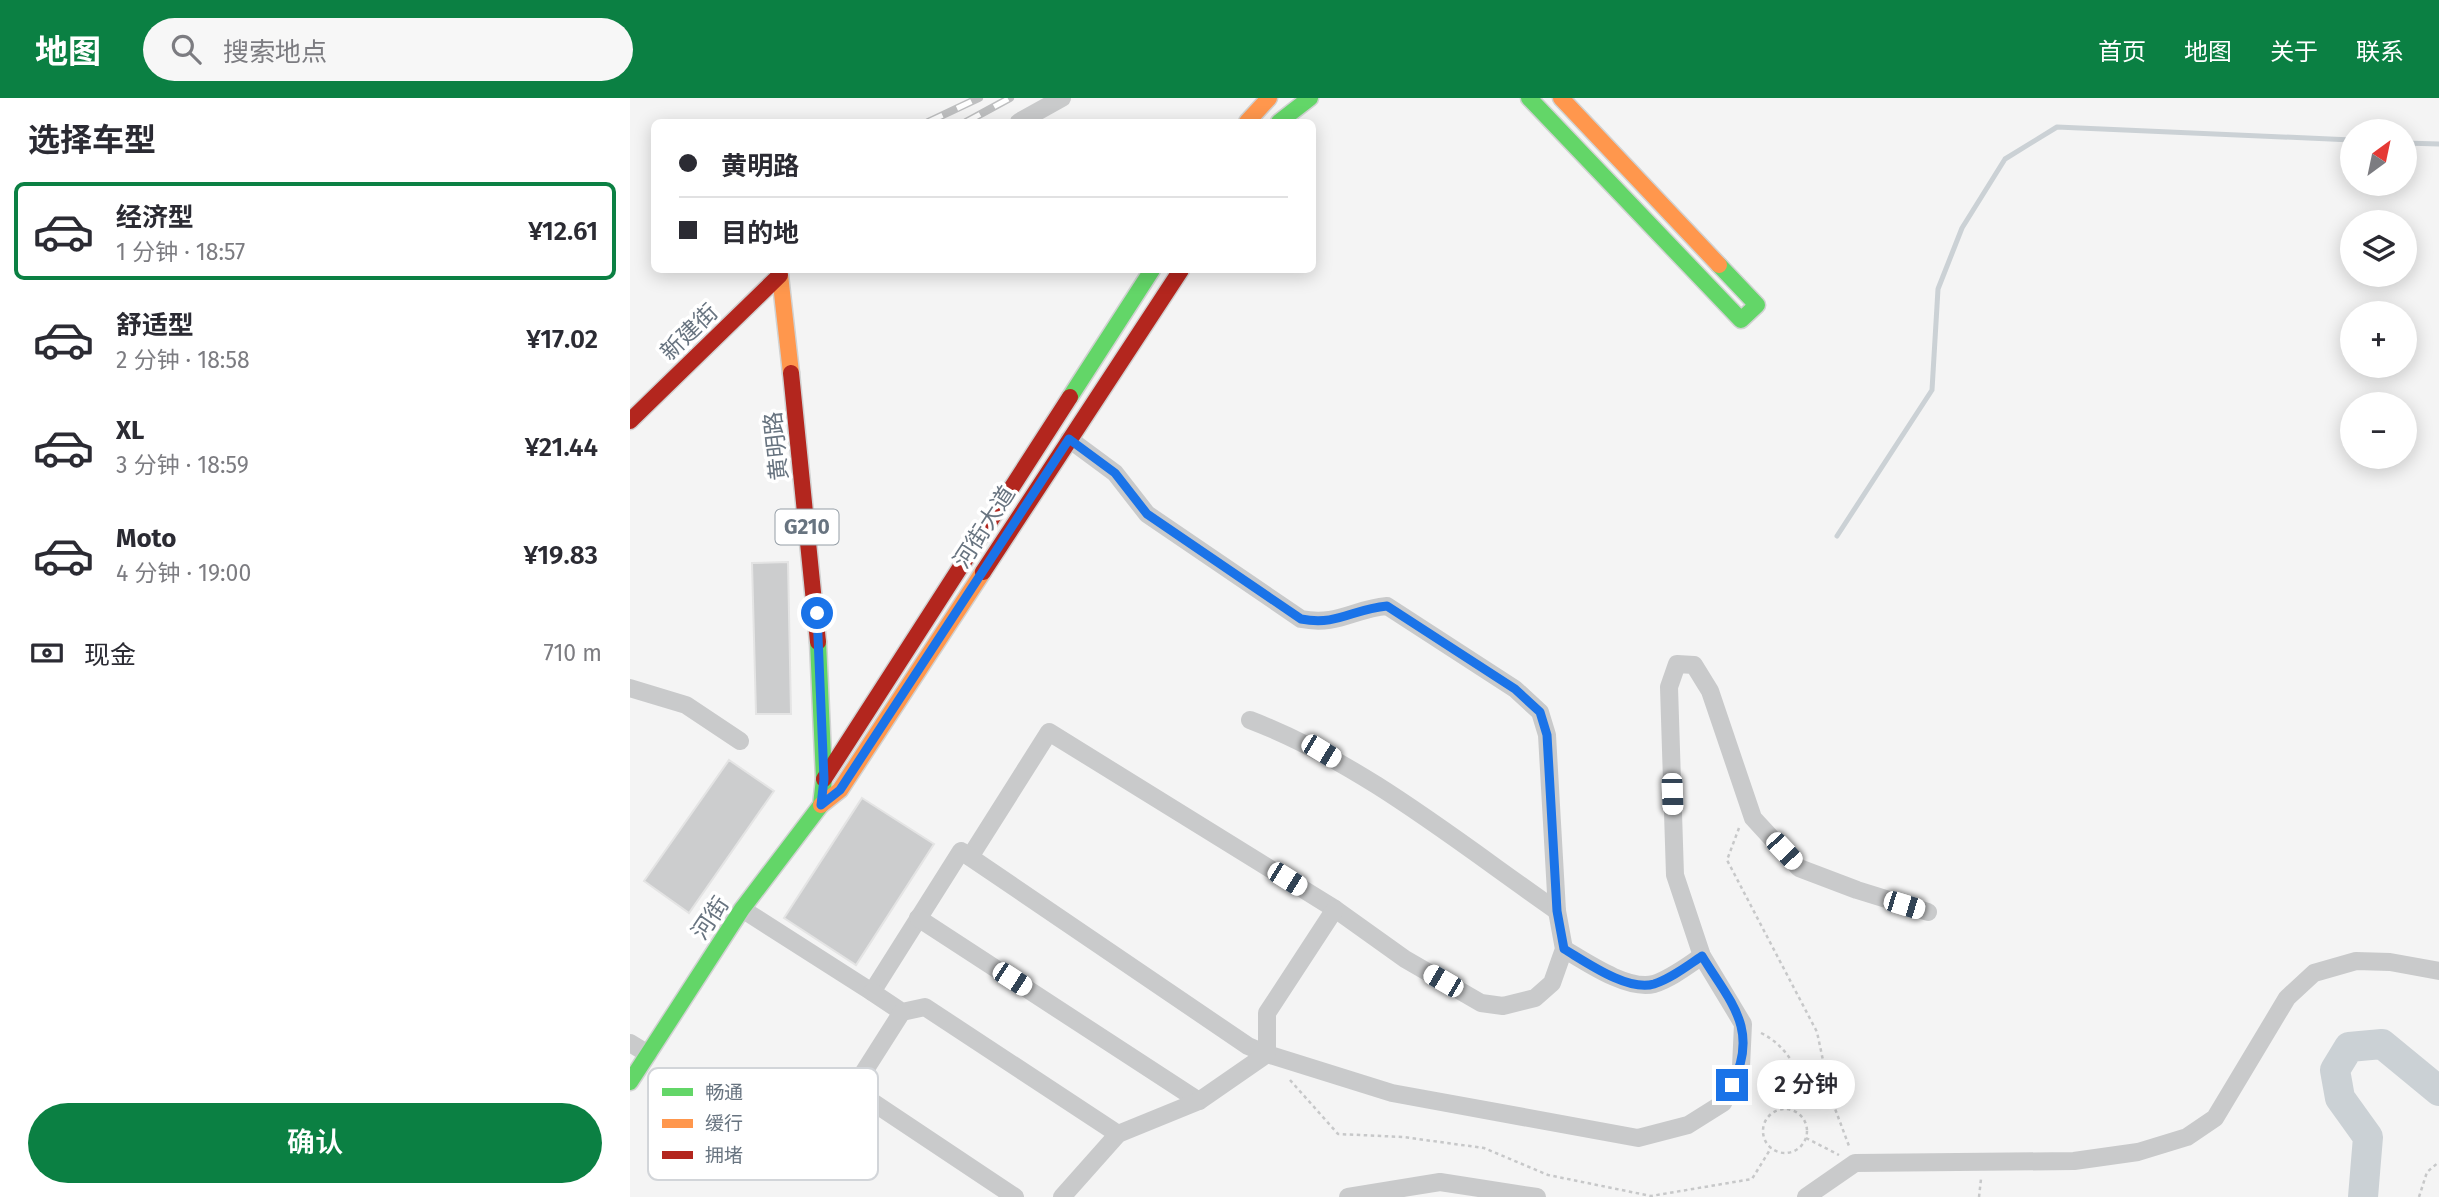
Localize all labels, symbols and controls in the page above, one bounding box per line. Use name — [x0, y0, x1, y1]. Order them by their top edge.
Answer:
search box — [143, 18, 633, 81]
icon: search — [167, 30, 205, 68]
text: 地图 — [35, 32, 101, 72]
text: 搜索地点 — [223, 37, 327, 68]
text: 首页 — [2098, 38, 2146, 66]
text: 地图 — [2184, 38, 2232, 66]
text: 关于 — [2270, 38, 2318, 66]
text: 联系 — [2356, 38, 2404, 66]
north arrow — [2340, 119, 2417, 196]
map controls — [2340, 119, 2417, 469]
text: 选择车型 — [28, 121, 156, 159]
text: 黄明路 — [721, 151, 799, 182]
icon: car — [32, 200, 95, 263]
text: 经济型 — [116, 202, 194, 233]
button: layers — [2340, 210, 2417, 287]
text: ¥12.61 — [528, 216, 598, 247]
text: 目的地 — [721, 218, 799, 249]
text: 1 分钟 · 18:57 — [116, 238, 245, 266]
street label: 新建街 — [654, 298, 724, 366]
button: + — [2340, 301, 2417, 378]
icon: car — [32, 308, 95, 371]
text: 舒适型 — [116, 310, 194, 341]
text: ¥17.02 — [526, 324, 598, 355]
text: 2 分钟 · 18:58 — [116, 346, 250, 374]
button: − — [2340, 392, 2417, 469]
street label: 黄明路 — [758, 410, 794, 482]
text: XL — [116, 415, 144, 446]
icon: car — [32, 416, 95, 479]
text: ¥21.44 — [525, 432, 598, 463]
text: 3 分钟 · 18:59 — [116, 451, 249, 479]
street label: 河街大道 — [947, 481, 1021, 573]
road number: G210 — [776, 510, 838, 544]
text: Moto — [116, 523, 176, 554]
icon: car — [32, 524, 95, 587]
text: ¥19.83 — [523, 540, 598, 571]
text: 4 分钟 · 19:00 — [116, 559, 251, 587]
route start — [801, 597, 833, 629]
icon: cash — [28, 634, 66, 672]
text: 710 m — [544, 639, 602, 667]
text: 现金 — [84, 640, 136, 671]
car — [1298, 731, 1345, 771]
car — [1661, 773, 1684, 815]
car — [1762, 828, 1807, 874]
car — [1264, 859, 1311, 899]
car — [1881, 889, 1928, 921]
street label: 河街 — [686, 891, 734, 945]
car — [989, 959, 1036, 999]
car — [1420, 961, 1467, 1001]
callout: 2 分钟 — [1756, 1060, 1854, 1110]
legend — [648, 1068, 878, 1180]
route end — [1716, 1069, 1748, 1101]
text: 2 分钟 — [1774, 1070, 1838, 1098]
text: 畅通 — [705, 1081, 743, 1104]
button: 确认 — [28, 1103, 602, 1183]
text: 缓行 — [705, 1112, 743, 1135]
text: 拥堵 — [705, 1144, 743, 1167]

